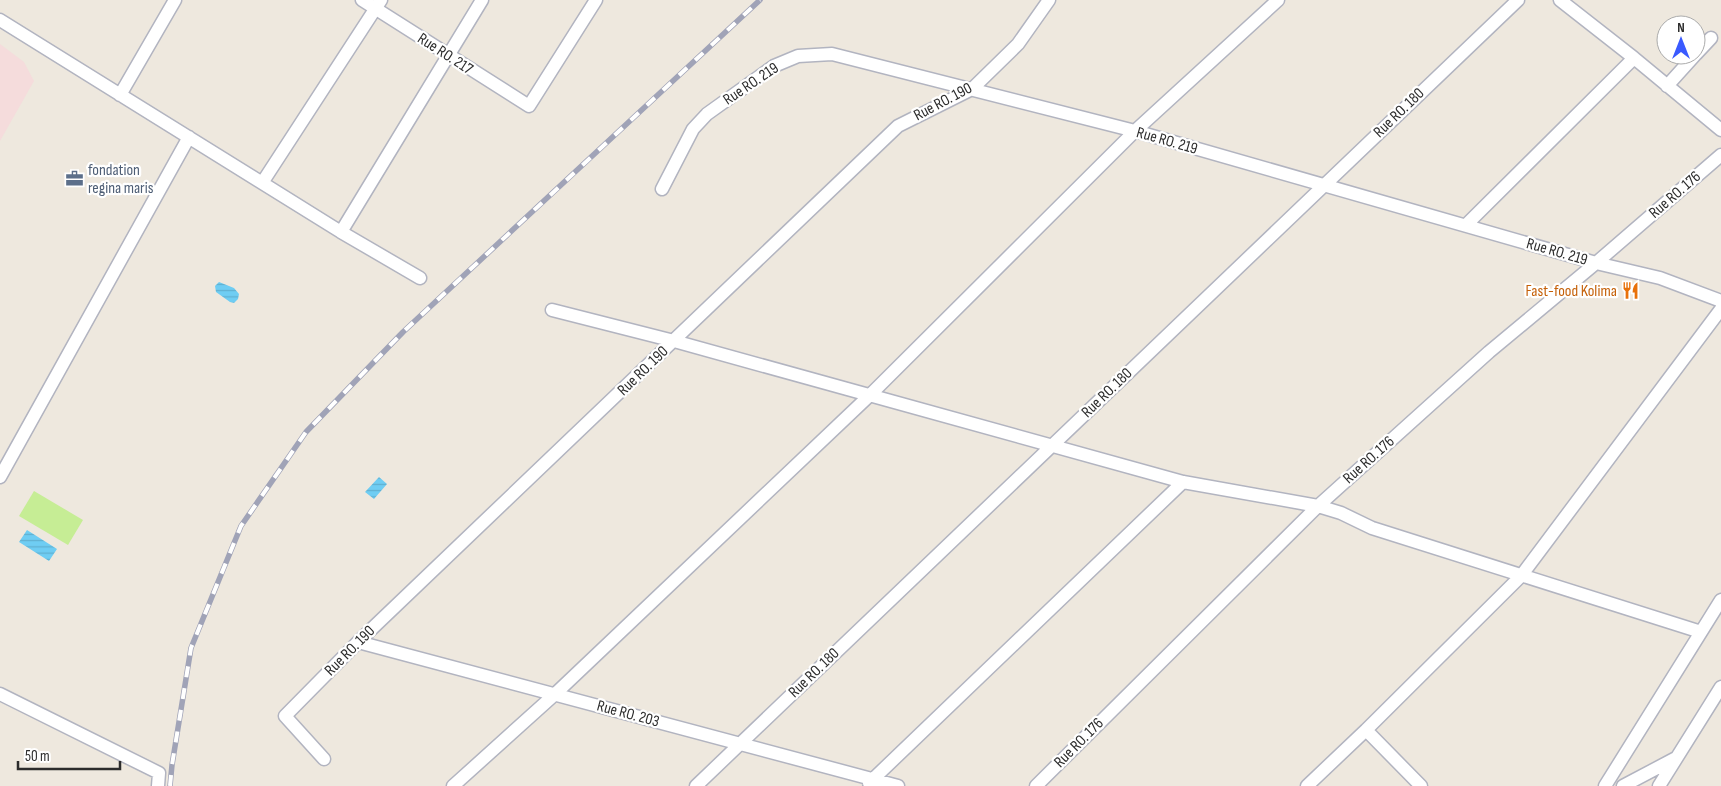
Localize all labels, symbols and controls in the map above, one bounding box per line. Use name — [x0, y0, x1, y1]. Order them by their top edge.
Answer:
north arrow — [1656, 15, 1706, 65]
text: N — [1677, 19, 1685, 36]
street label: Rue RO. 217 — [414, 29, 477, 79]
street label: Rue RO. 219 — [720, 59, 782, 109]
street label: Rue RO. 190 — [911, 79, 975, 125]
street label: Rue RO. 180 — [1370, 84, 1428, 142]
street label: Rue RO. 219 — [1134, 123, 1200, 159]
place label: fondation regina maris — [88, 161, 154, 198]
street label: Rue RO. 176 — [1645, 167, 1705, 223]
office icon: fondation regina maris — [64, 169, 84, 189]
street label: Rue RO. 219 — [1524, 234, 1590, 270]
restaurant icon: Fast-food Kolima — [1621, 281, 1641, 301]
place label: Fast-food Kolima — [1525, 282, 1617, 301]
street label: Rue RO. 190 — [614, 342, 672, 400]
street label: Rue RO. 180 — [1078, 364, 1136, 422]
street label: Rue RO. 176 — [1339, 432, 1399, 488]
street label: Rue RO. 190 — [321, 622, 379, 680]
street label: Rue RO. 180 — [785, 644, 843, 702]
street label: Rue RO. 203 — [595, 697, 661, 731]
street label: Rue RO. 176 — [1050, 714, 1108, 772]
scale bar — [18, 738, 120, 770]
text: 50 m — [25, 747, 50, 766]

